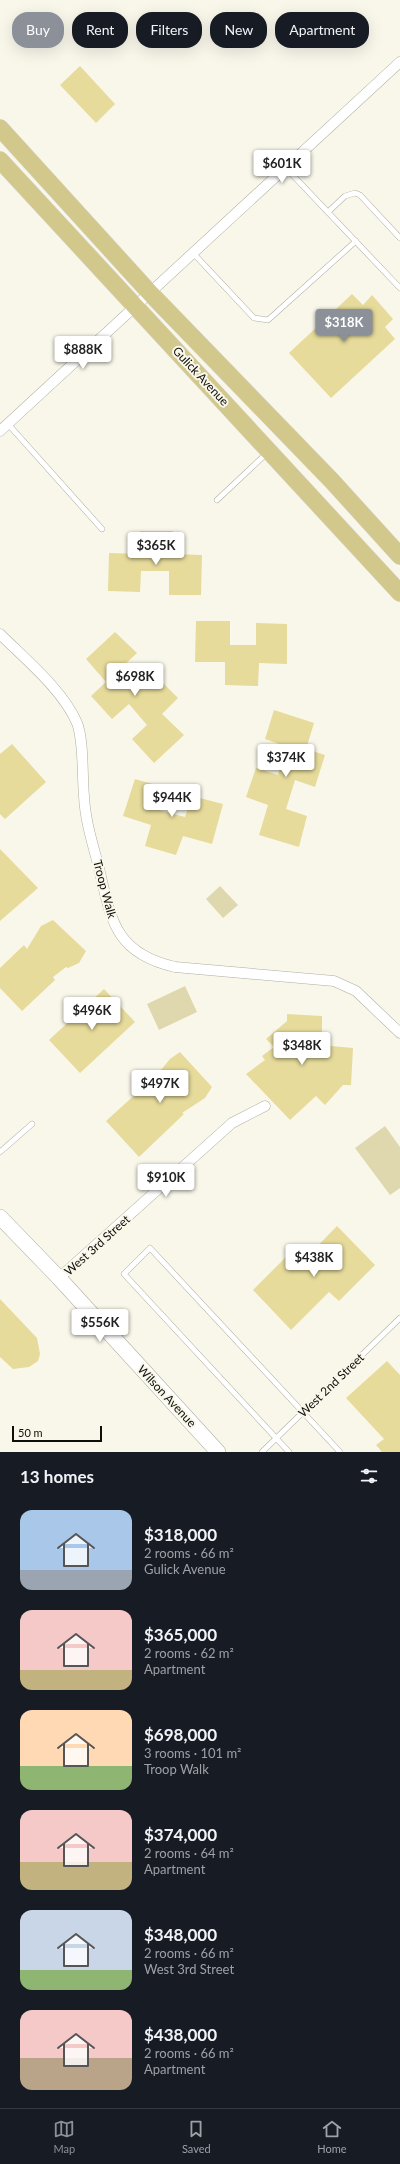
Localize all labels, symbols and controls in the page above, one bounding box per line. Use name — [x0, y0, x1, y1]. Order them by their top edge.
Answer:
chip: Buy — [12, 12, 64, 48]
chip: Rent — [72, 12, 128, 48]
chip: Filters — [136, 12, 202, 48]
chip: New — [210, 12, 267, 48]
chip: Apartment — [275, 12, 369, 48]
pin: $601K — [254, 150, 310, 184]
text: $601K — [262, 155, 302, 171]
pin: $318K — [316, 309, 372, 343]
text: $318K — [324, 314, 364, 330]
pin: $888K — [55, 336, 111, 370]
text: $888K — [63, 341, 103, 357]
street label: Gulick Avenue — [170, 343, 232, 409]
pin: $365K — [128, 532, 184, 566]
text: $365K — [136, 537, 176, 553]
pin: $698K — [107, 663, 163, 697]
text: $698K — [115, 668, 155, 684]
pin: $374K — [258, 744, 314, 778]
text: $374K — [266, 749, 306, 765]
pin: $944K — [144, 784, 200, 818]
text: $944K — [152, 789, 192, 805]
street label: Troop Walk — [90, 858, 120, 921]
pin: $496K — [64, 997, 120, 1031]
text: $496K — [72, 1002, 112, 1018]
pin: $348K — [274, 1032, 330, 1066]
text: $348K — [282, 1037, 322, 1053]
pin: $497K — [132, 1070, 188, 1104]
text: $497K — [140, 1075, 180, 1091]
pin: $910K — [138, 1164, 194, 1198]
text: $910K — [146, 1169, 186, 1185]
street label: West 3rd Street — [61, 1211, 133, 1278]
pin: $438K — [286, 1244, 342, 1278]
text: $438K — [294, 1249, 334, 1265]
pin: $556K — [72, 1309, 128, 1343]
text: $556K — [80, 1314, 120, 1330]
street label: West 2nd Street — [295, 1349, 368, 1420]
street label: Wilson Avenue — [135, 1362, 199, 1430]
scale bar — [12, 1424, 102, 1443]
text: 50 m — [18, 1426, 43, 1439]
icon: filters — [358, 1465, 380, 1487]
text: 13 homes — [20, 1466, 94, 1487]
text: $318,000 — [144, 1524, 217, 1545]
icon: home — [52, 1526, 100, 1574]
text: 2 rooms · 66 m² — [144, 1545, 234, 1561]
text: Gulick Avenue — [144, 1561, 226, 1577]
text: $365,000 — [144, 1624, 217, 1645]
icon: home — [52, 1626, 100, 1674]
text: 2 rooms · 62 m² — [144, 1645, 234, 1661]
text: Apartment — [144, 1661, 205, 1677]
text: $698,000 — [144, 1724, 217, 1745]
icon: home — [52, 1726, 100, 1774]
text: 3 rooms · 101 m² — [144, 1745, 241, 1761]
text: Troop Walk — [144, 1761, 209, 1777]
text: $374,000 — [144, 1824, 217, 1845]
icon: home — [52, 1826, 100, 1874]
text: 2 rooms · 64 m² — [144, 1845, 234, 1861]
text: Apartment — [144, 1861, 205, 1877]
text: $348,000 — [144, 1924, 217, 1945]
icon: home — [52, 1926, 100, 1974]
text: 2 rooms · 66 m² — [144, 1945, 234, 1961]
text: West 3rd Street — [144, 1961, 234, 1977]
text: $438,000 — [144, 2024, 217, 2045]
icon: home — [52, 2026, 100, 2074]
text: 2 rooms · 66 m² — [144, 2045, 234, 2061]
text: Apartment — [144, 2061, 205, 2077]
tab: Map — [53, 2118, 75, 2155]
tab: Saved — [182, 2118, 211, 2155]
tab: Home — [317, 2118, 347, 2155]

